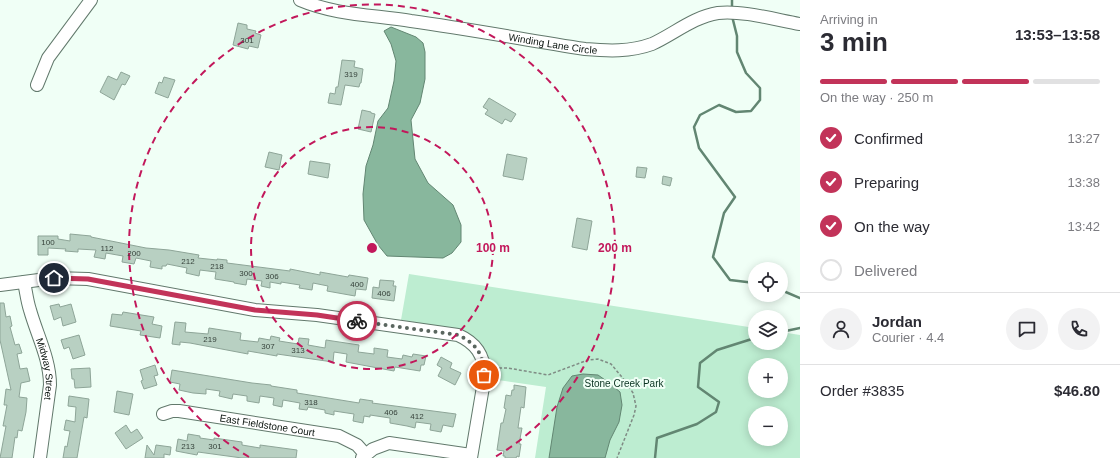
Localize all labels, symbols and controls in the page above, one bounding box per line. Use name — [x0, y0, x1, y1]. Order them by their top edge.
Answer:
text: Arriving in — [820, 12, 878, 27]
text: 13:53–13:58 — [1015, 26, 1100, 43]
text: 3 min — [820, 27, 888, 57]
street label: Winding Lane Circle — [508, 31, 598, 55]
house number: 301 — [240, 36, 254, 45]
house number: 319 — [344, 70, 358, 79]
text: On the way · 250 m — [820, 90, 933, 105]
icon: check — [820, 127, 842, 149]
text: Confirmed — [854, 130, 923, 147]
text: 13:27 — [1067, 131, 1100, 146]
icon: check — [820, 171, 842, 193]
text: Preparing — [854, 174, 919, 191]
text: 13:38 — [1067, 175, 1100, 190]
icon: check — [820, 215, 842, 237]
text: On the way — [854, 218, 930, 235]
text: 13:42 — [1067, 219, 1100, 234]
house number: 100 — [41, 238, 55, 247]
centre of rings — [365, 241, 379, 255]
text: 100 m — [476, 241, 510, 255]
text: 200 m — [598, 241, 632, 255]
house number: 112 — [101, 244, 114, 253]
house number: 200 — [127, 249, 141, 258]
house number: 212 — [181, 257, 195, 266]
pin — [37, 261, 71, 295]
house number: 218 — [210, 262, 224, 271]
map controls — [748, 262, 788, 446]
button: locate — [748, 262, 788, 302]
text: Delivered — [854, 262, 917, 279]
icon: home — [43, 267, 65, 289]
house number: 300 — [239, 269, 253, 278]
house number: 306 — [265, 272, 279, 281]
house number: 400 — [350, 280, 364, 289]
house number: 406 — [377, 289, 391, 298]
courier — [337, 301, 377, 341]
button: person — [820, 308, 862, 350]
button: chat — [1006, 308, 1048, 350]
button: phone — [1058, 308, 1100, 350]
icon: bike — [346, 310, 368, 332]
button: layers — [748, 310, 788, 350]
text: Jordan — [872, 313, 922, 330]
text: Courier · 4.4 — [872, 330, 944, 345]
house number: 219 — [203, 335, 217, 344]
street label: Midway Street — [34, 336, 56, 401]
house number: 307 — [261, 342, 275, 351]
house number: 313 — [291, 346, 305, 355]
pin — [467, 358, 501, 392]
button: + — [748, 358, 788, 398]
icon: bag — [473, 364, 495, 386]
park label: Stone Creek Park — [585, 378, 664, 389]
text: Order #3835 — [820, 382, 904, 399]
text: $46.80 — [1054, 382, 1100, 399]
house number: 318 — [304, 398, 318, 407]
button: − — [748, 406, 788, 446]
house number: 406 — [384, 408, 398, 417]
street label: East Fieldstone Court — [219, 412, 316, 438]
house number: 412 — [410, 412, 424, 421]
house number: 213 — [181, 442, 195, 451]
house number: 301 — [208, 442, 222, 451]

